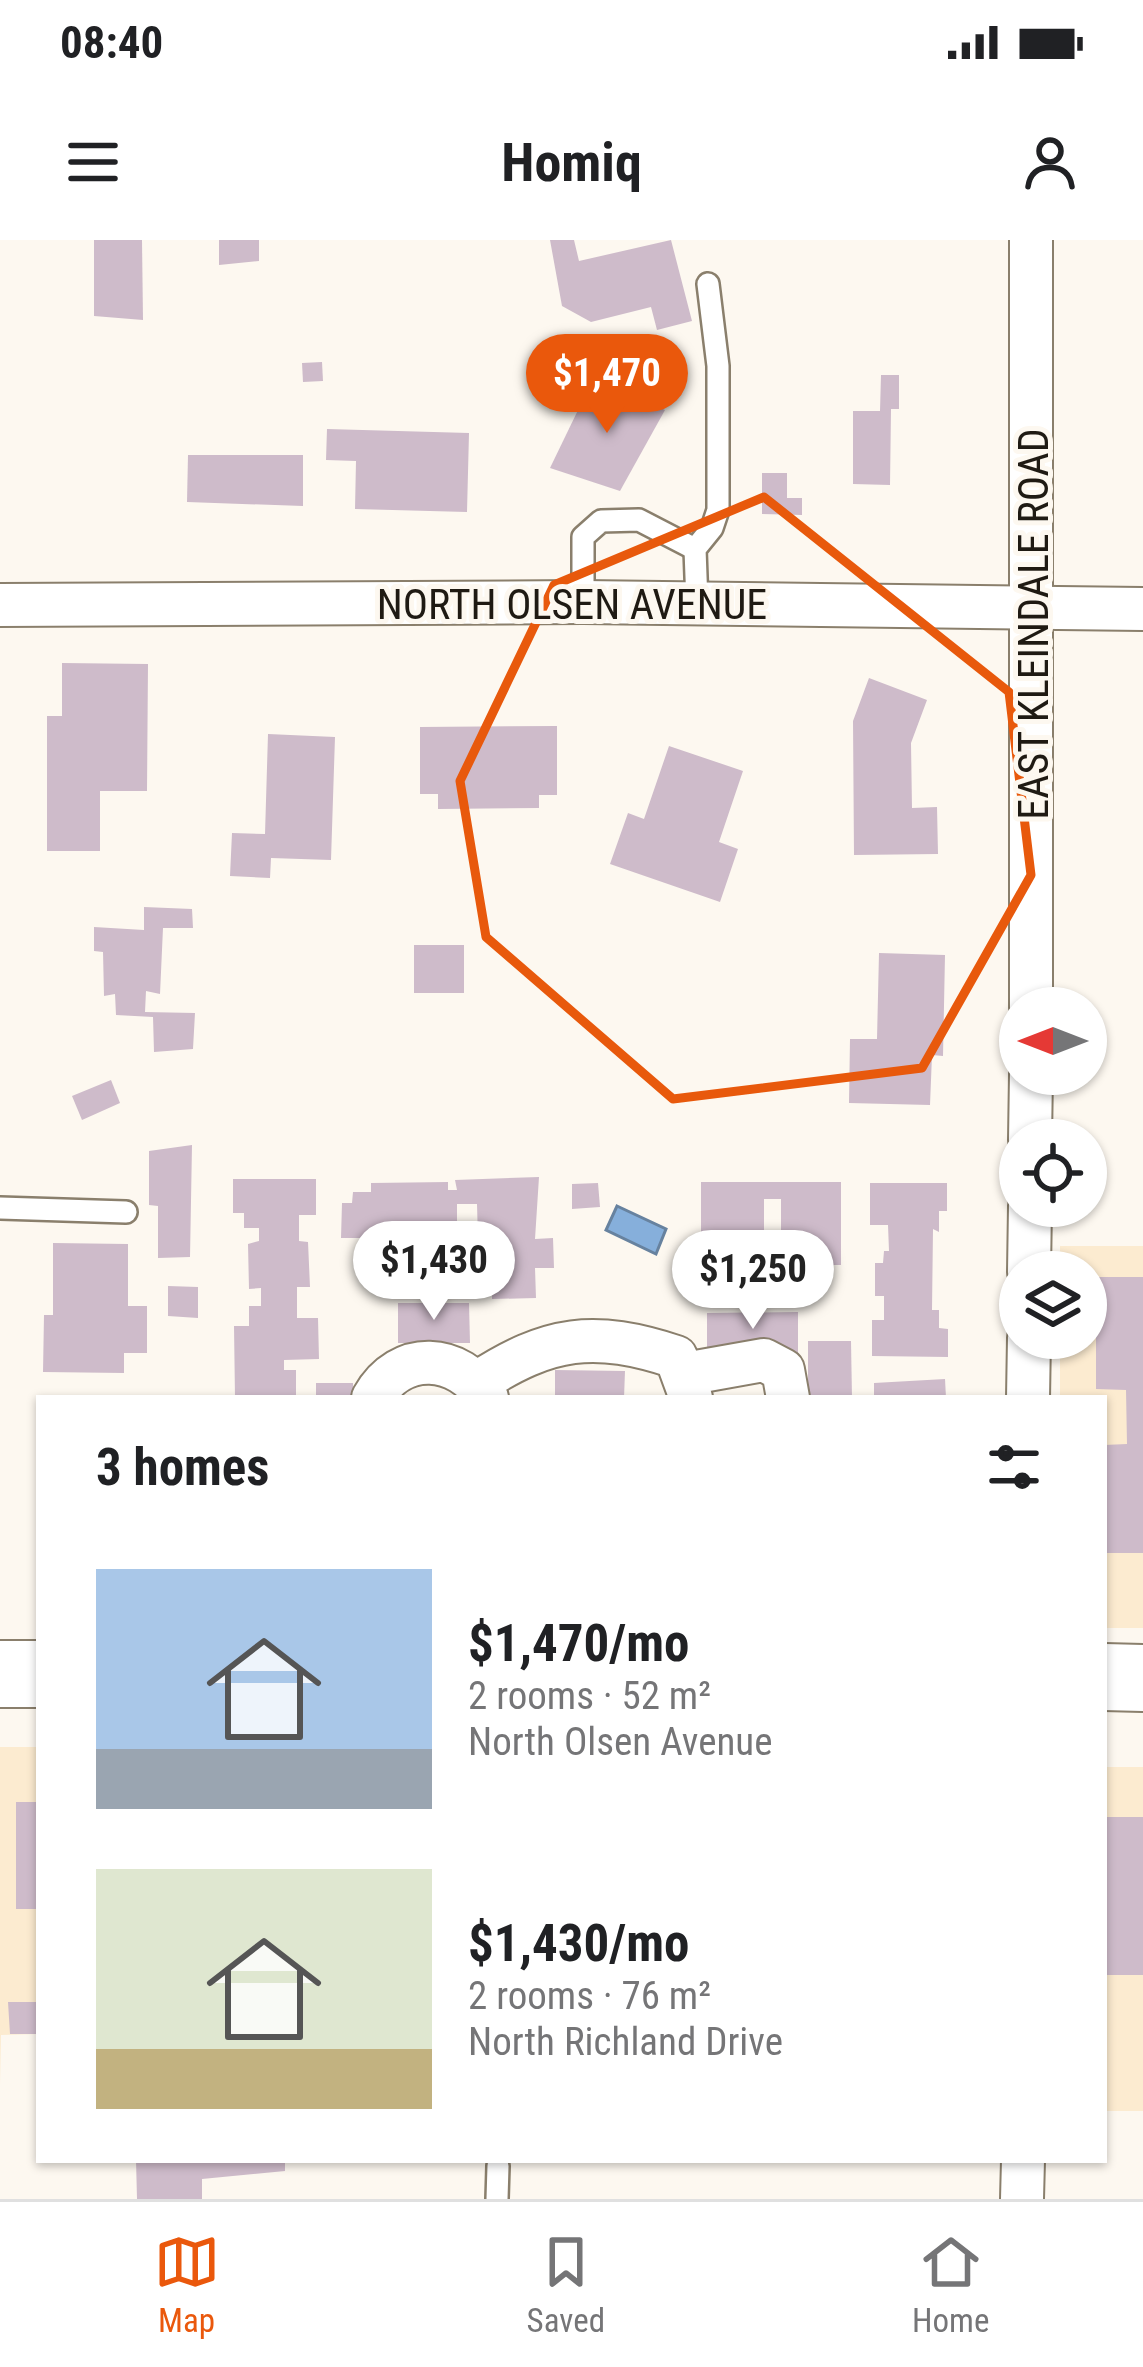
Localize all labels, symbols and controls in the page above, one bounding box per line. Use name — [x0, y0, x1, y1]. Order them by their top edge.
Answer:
text: 08:40 — [60, 16, 163, 69]
icon: menu — [60, 129, 126, 195]
icon: person — [1017, 129, 1083, 195]
text: Homiq — [501, 131, 642, 194]
pin: $1,470 — [509, 334, 705, 436]
text: $1,470 — [553, 350, 661, 396]
street label: EAST KLEINDALE ROAD — [1009, 428, 1058, 820]
street label: NORTH OLSEN AVENUE — [377, 580, 767, 629]
north arrow — [999, 987, 1107, 1095]
map controls — [999, 987, 1107, 1359]
button: locate — [999, 1119, 1107, 1227]
pin: $1,430 — [336, 1221, 532, 1323]
pin: $1,250 — [655, 1230, 851, 1332]
text: $1,430 — [380, 1237, 488, 1283]
text: $1,250 — [699, 1246, 807, 1292]
button: layers — [999, 1251, 1107, 1359]
icon: filters — [981, 1434, 1047, 1500]
text: 3 homes — [96, 1438, 269, 1497]
text: $1,470/mo — [468, 1614, 689, 1673]
icon: home — [192, 1617, 336, 1761]
text: 2 rooms · 52 m² — [468, 1673, 711, 1719]
text: North Olsen Avenue — [468, 1719, 772, 1765]
text: $1,430/mo — [468, 1914, 689, 1973]
icon: home — [192, 1917, 336, 2061]
text: 2 rooms · 76 m² — [468, 1973, 711, 2019]
text: North Richland Drive — [468, 2019, 783, 2065]
tab: Map — [154, 2229, 220, 2340]
tab: Saved — [527, 2229, 605, 2340]
tab: Home — [912, 2229, 989, 2340]

